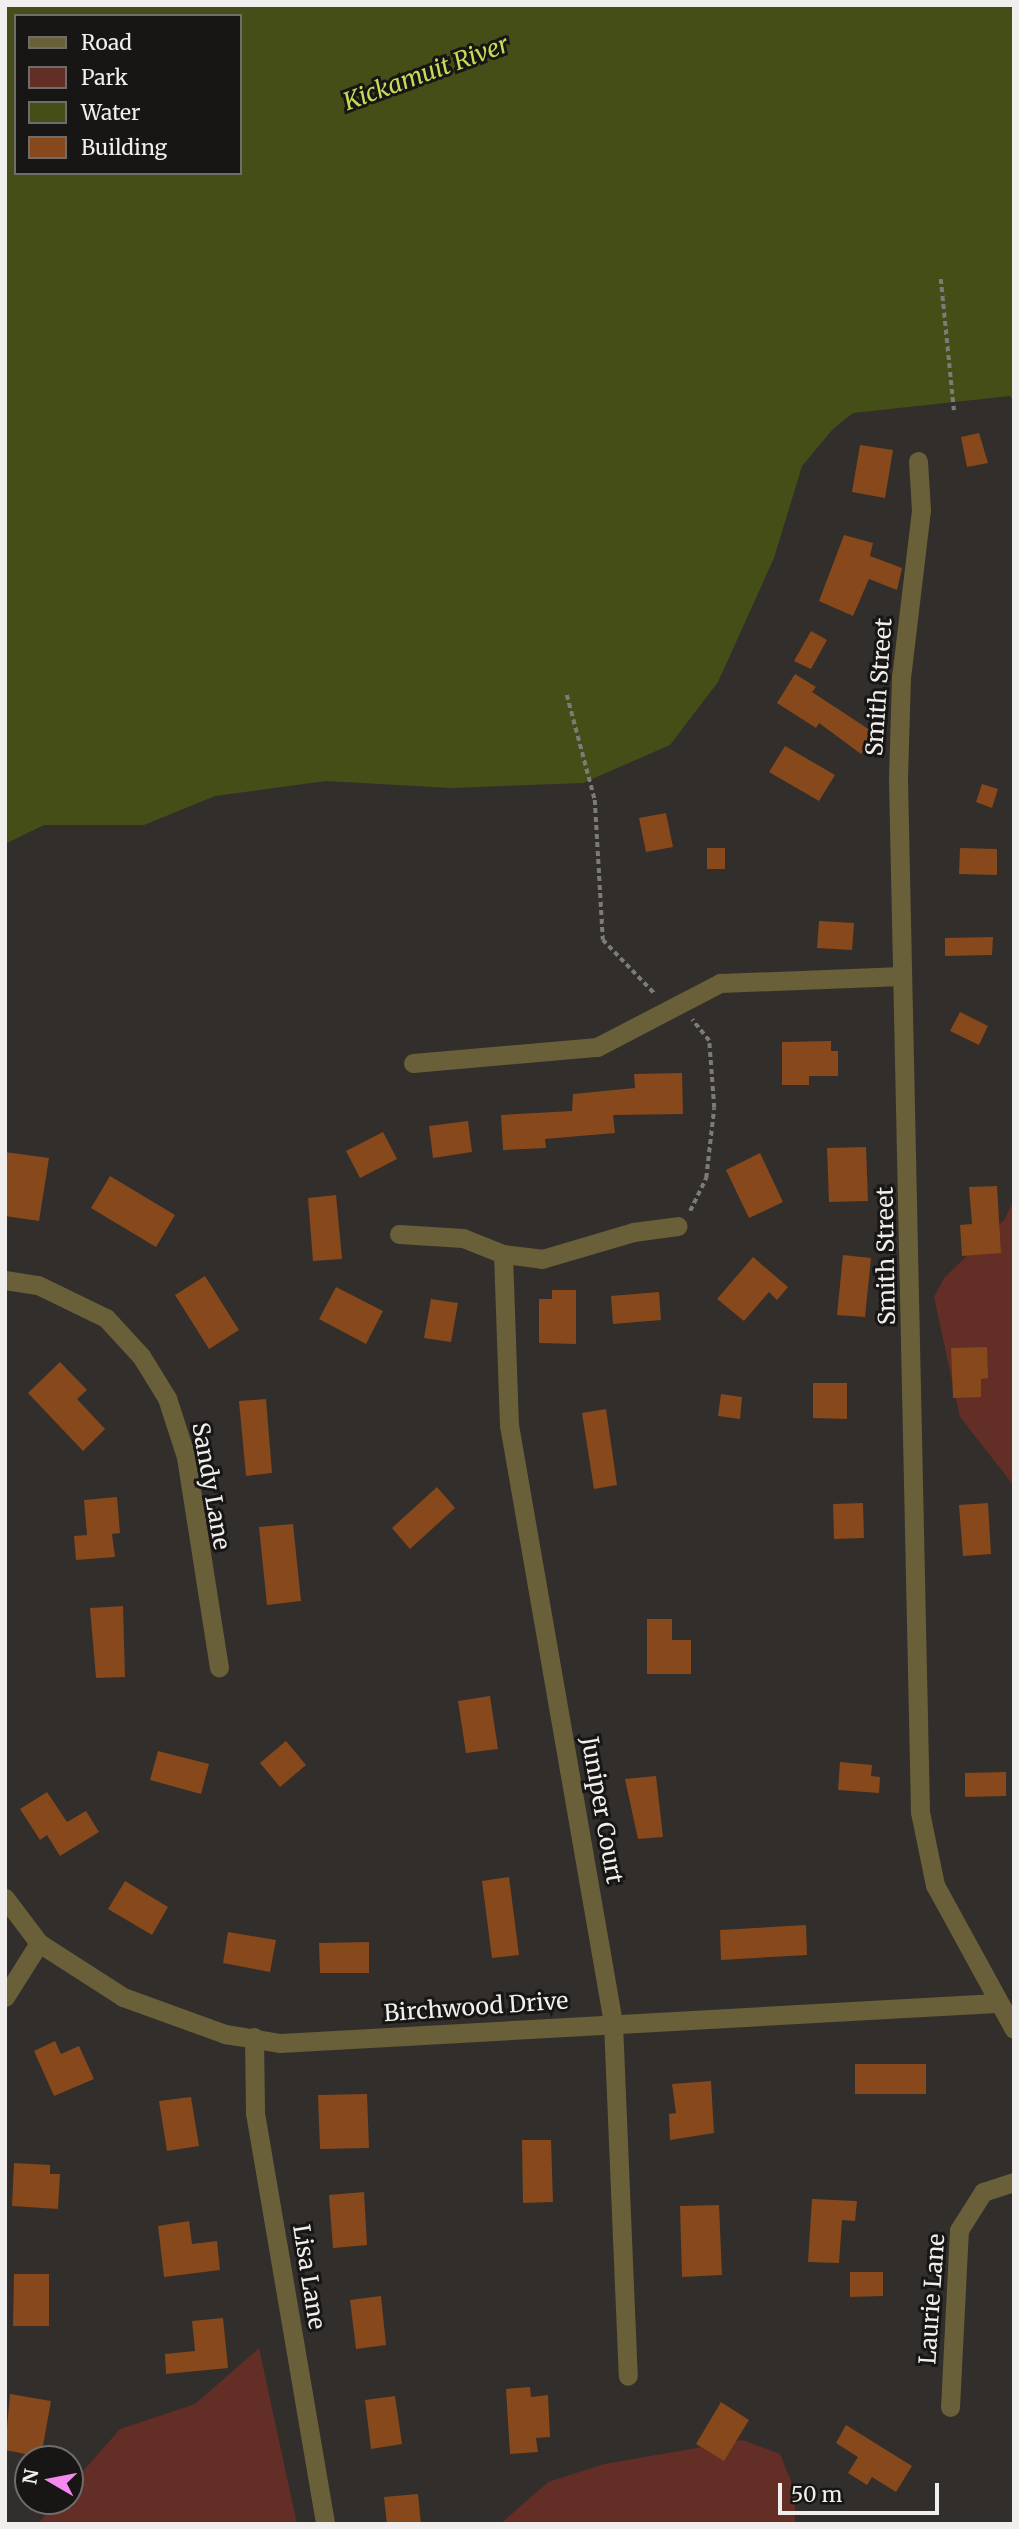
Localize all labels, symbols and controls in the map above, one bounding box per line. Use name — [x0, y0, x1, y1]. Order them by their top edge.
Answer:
legend — [14, 14, 242, 175]
text: Road — [81, 29, 132, 56]
water label: Kickamuit River — [339, 30, 513, 116]
text: Park — [81, 64, 128, 91]
text: Water — [81, 99, 140, 126]
text: Building — [81, 134, 167, 161]
street label: Smith Street — [860, 617, 898, 757]
street label: Smith Street — [871, 1187, 901, 1325]
street label: Sandy Lane — [186, 1420, 236, 1552]
street label: Juniper Court — [576, 1734, 628, 1886]
street label: Birchwood Drive — [383, 1987, 569, 2027]
street label: Lisa Lane — [287, 2223, 331, 2331]
street label: Laurie Lane — [914, 2233, 950, 2365]
north arrow — [14, 2445, 84, 2515]
text: N — [17, 2467, 43, 2486]
scale bar — [781, 2470, 942, 2514]
text: 50 m — [791, 2481, 842, 2508]

